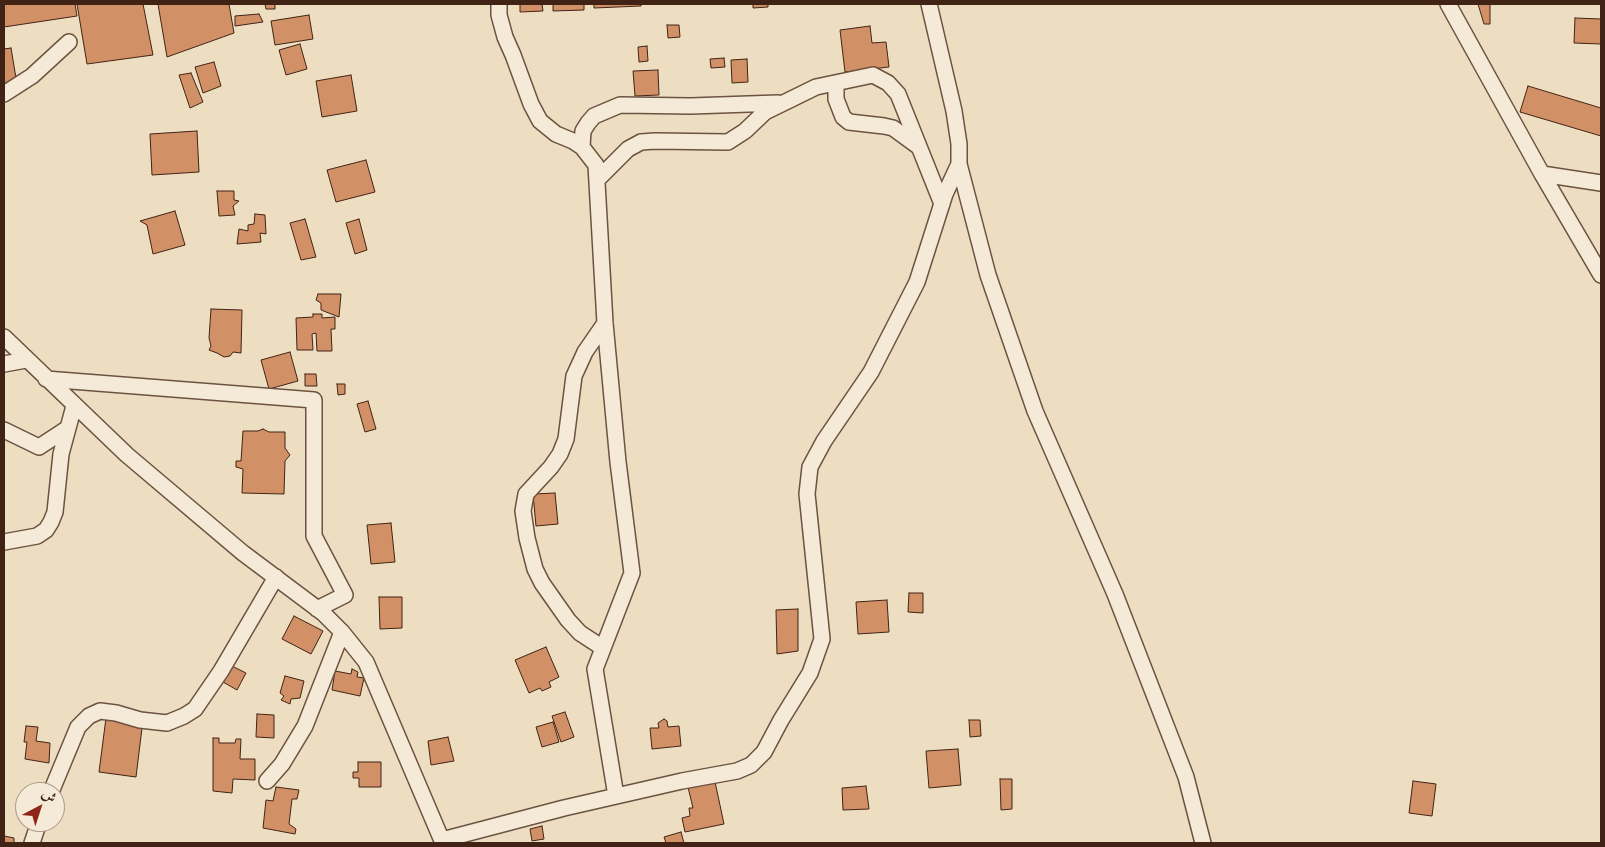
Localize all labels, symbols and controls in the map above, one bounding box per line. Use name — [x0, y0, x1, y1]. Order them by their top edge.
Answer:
north arrow — [15, 782, 65, 832]
text: ش — [39, 786, 59, 806]

